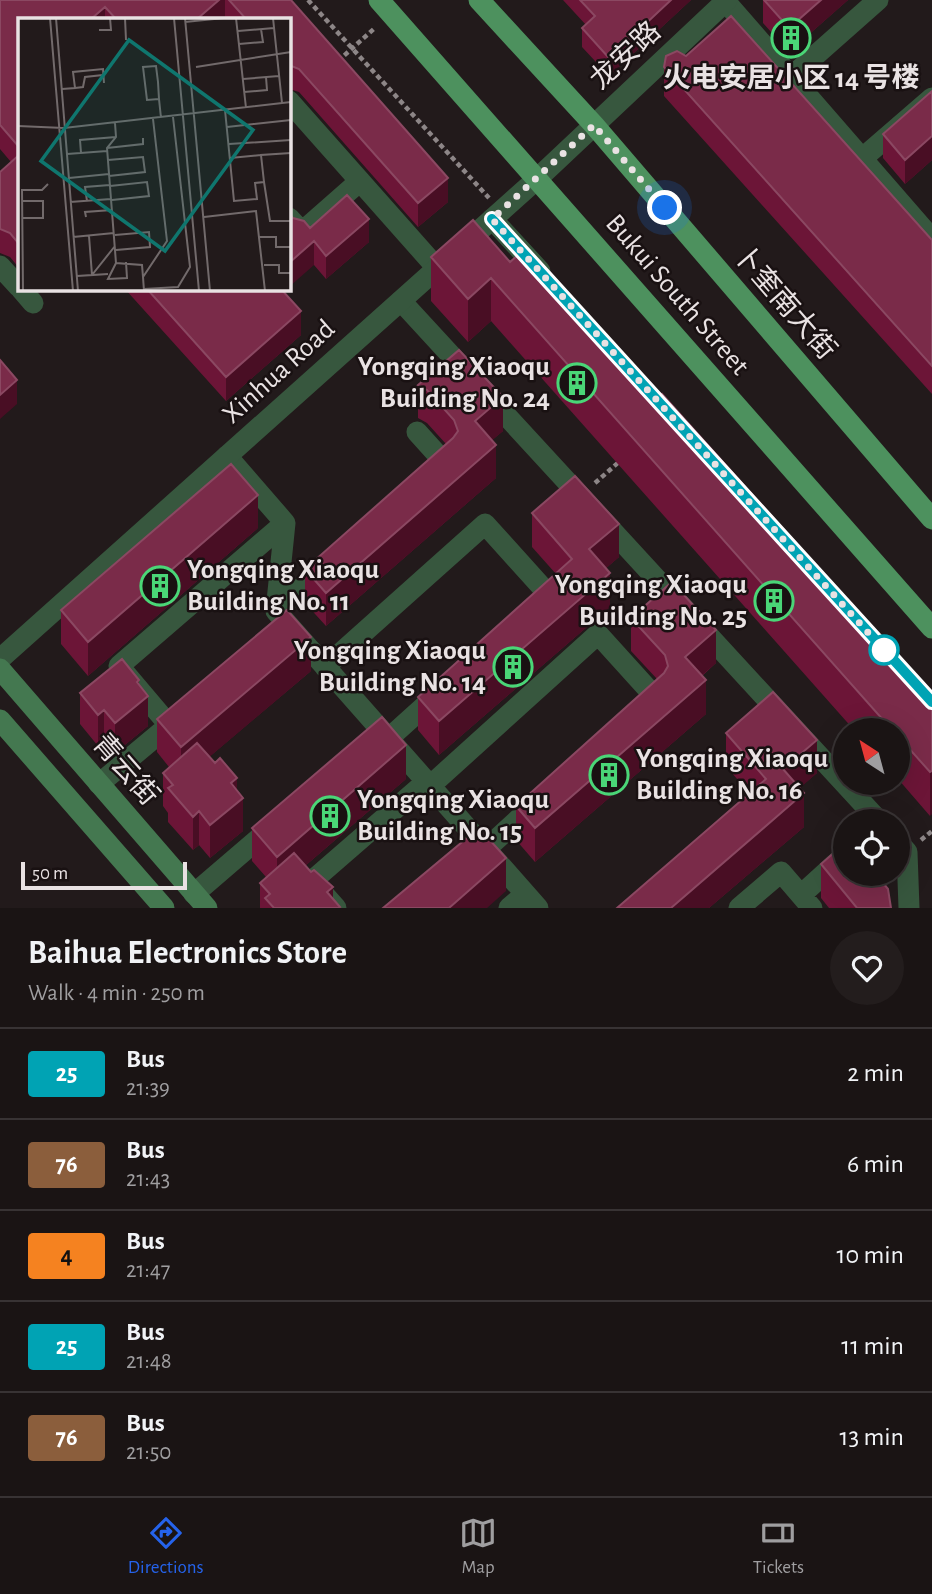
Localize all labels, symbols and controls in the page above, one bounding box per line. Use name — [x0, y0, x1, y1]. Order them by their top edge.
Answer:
street label: 龙安路 — [584, 16, 666, 95]
building icon: 火电安居小区 14 号楼 — [770, 17, 812, 59]
inset map — [18, 18, 290, 290]
place label: 火电安居小区 14 号楼 — [663, 62, 919, 93]
your location — [647, 190, 682, 225]
street label: Bukui South Street — [600, 209, 754, 381]
street label: 卜奎南大街 — [728, 240, 842, 365]
street label: Xinhua Road — [218, 315, 340, 429]
place label: Yongqing Xiaoqu Building No. 24 — [358, 353, 550, 413]
building icon: Yongqing Xiaoqu Building No. 24 — [556, 362, 598, 404]
place label: Yongqing Xiaoqu Building No. 11 — [187, 556, 380, 616]
building icon: Yongqing Xiaoqu Building No. 11 — [139, 565, 181, 607]
place label: Yongqing Xiaoqu Building No. 25 — [555, 571, 747, 631]
building icon: Yongqing Xiaoqu Building No. 25 — [753, 580, 795, 622]
unlabelled marker — [869, 635, 899, 665]
place label: Yongqing Xiaoqu Building No. 14 — [294, 637, 486, 697]
building icon: Yongqing Xiaoqu Building No. 14 — [492, 646, 534, 688]
north arrow — [833, 718, 910, 794]
map controls — [833, 718, 910, 886]
street label: 青云街 — [87, 728, 165, 811]
place label: Yongqing Xiaoqu Building No. 16 — [636, 745, 829, 805]
building icon: Yongqing Xiaoqu Building No. 16 — [588, 754, 630, 796]
place label: Yongqing Xiaoqu Building No. 15 — [357, 786, 550, 846]
building icon: Yongqing Xiaoqu Building No. 15 — [309, 795, 351, 837]
button: locate — [833, 809, 910, 886]
scale bar — [21, 859, 187, 891]
text: 50 m — [32, 864, 68, 883]
button: heart — [830, 931, 904, 1005]
text: Baihua Electronics Store — [28, 937, 347, 970]
text: Walk · 4 min · 250 m — [28, 982, 205, 1005]
text: Bus — [126, 1046, 165, 1072]
text: 2 min — [847, 1060, 904, 1086]
text: 25 — [56, 1062, 77, 1086]
text: 21:39 — [126, 1077, 170, 1100]
text: Bus — [126, 1137, 165, 1163]
text: 6 min — [847, 1151, 904, 1177]
text: 76 — [56, 1153, 77, 1177]
text: 21:43 — [126, 1168, 170, 1191]
text: Bus — [126, 1228, 165, 1254]
text: 10 min — [837, 1242, 904, 1268]
text: 4 — [60, 1244, 73, 1268]
text: 21:47 — [126, 1259, 170, 1282]
text: Bus — [126, 1319, 165, 1345]
text: 11 min — [841, 1333, 904, 1359]
text: 25 — [56, 1335, 77, 1359]
text: 21:48 — [126, 1350, 172, 1373]
text: Bus — [126, 1410, 165, 1436]
text: 13 min — [840, 1424, 904, 1450]
text: 76 — [56, 1426, 77, 1450]
text: 21:50 — [126, 1441, 171, 1464]
tab: Directions — [128, 1514, 204, 1579]
tab: Map — [459, 1514, 497, 1579]
tab: Tickets — [753, 1514, 804, 1579]

